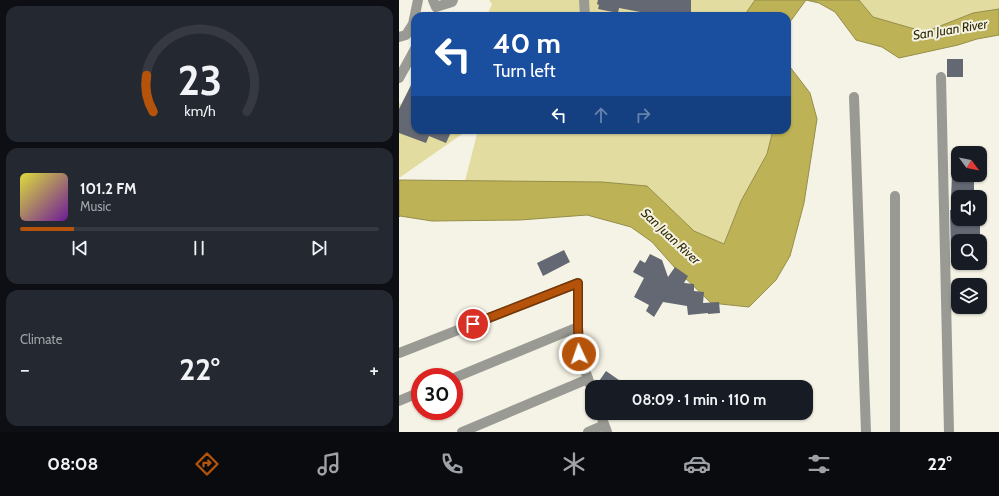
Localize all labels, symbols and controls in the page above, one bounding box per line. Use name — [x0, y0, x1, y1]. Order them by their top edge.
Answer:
water label: San Juan River — [912, 15, 989, 43]
text: 40 m — [493, 26, 561, 60]
icon: left — [427, 28, 479, 80]
text: 23 — [177, 55, 222, 105]
text: Turn left — [493, 60, 556, 82]
text: km/h — [184, 102, 215, 120]
icon: left — [548, 104, 570, 126]
icon: ahead — [590, 104, 612, 126]
icon: right — [632, 104, 654, 126]
north arrow — [951, 146, 987, 182]
map controls — [951, 146, 987, 314]
text: 101.2 FM — [80, 180, 136, 198]
button: sound — [951, 190, 987, 226]
text: Music — [80, 198, 111, 214]
water label: San Juan River — [638, 205, 705, 268]
button: search — [951, 234, 987, 270]
icon: previous — [69, 237, 91, 259]
icon: pause — [188, 237, 210, 259]
icon: next — [308, 237, 330, 259]
button: layers — [951, 278, 987, 314]
pin — [456, 307, 490, 341]
icon: arrive — [462, 313, 484, 335]
text: Climate — [20, 331, 62, 347]
position arrow — [558, 333, 600, 375]
text: 22° — [179, 351, 220, 388]
text: − — [20, 356, 30, 383]
text: + — [369, 356, 379, 383]
speed limit sign: 30 — [411, 368, 463, 420]
text: 08:09 · 1 min · 110 m — [632, 391, 766, 409]
icon: directions — [193, 450, 221, 478]
icon: music — [315, 450, 343, 478]
icon: phone — [438, 450, 466, 478]
icon: climate — [560, 450, 588, 478]
icon: car — [683, 450, 711, 478]
icon: filters — [805, 450, 833, 478]
text: 08:08 — [47, 453, 98, 475]
text: 22° — [927, 453, 952, 475]

